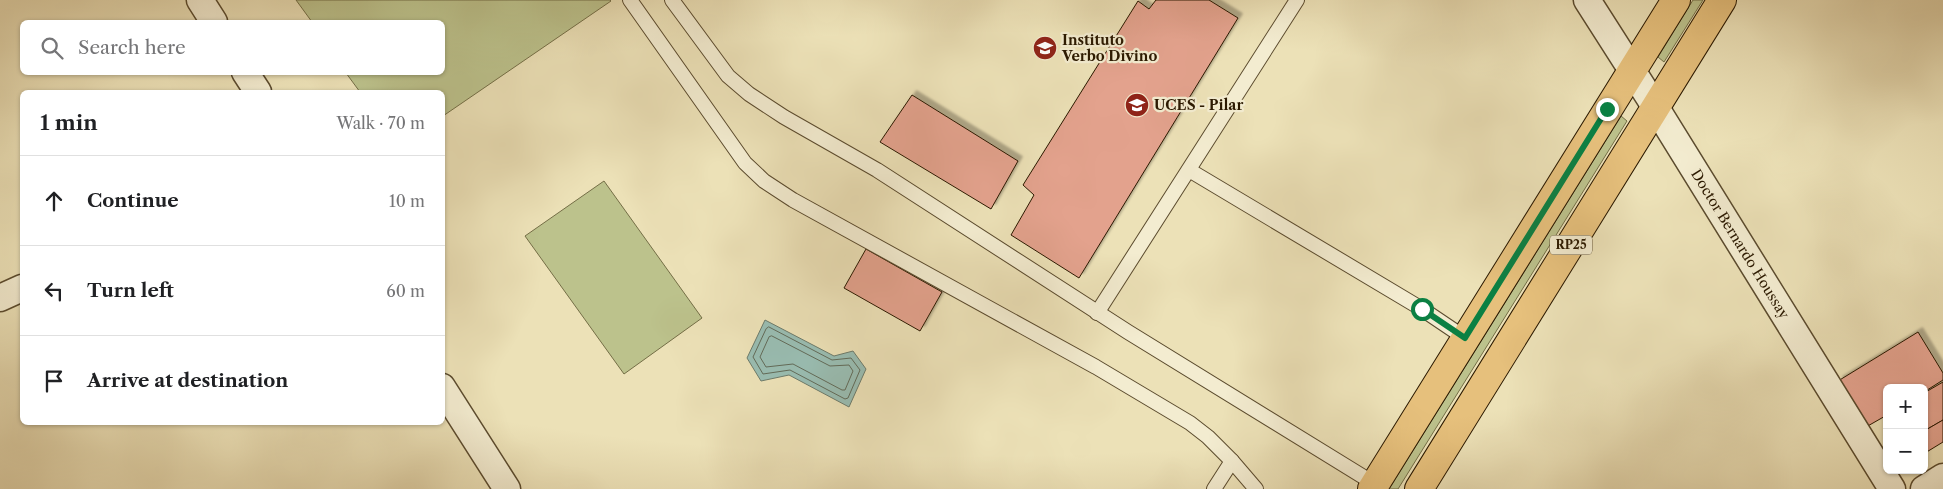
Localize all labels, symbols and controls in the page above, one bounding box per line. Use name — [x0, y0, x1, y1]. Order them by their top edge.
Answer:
search box — [20, 20, 445, 75]
place label: Instituto Verbo Divino — [1061, 31, 1157, 65]
icon: search — [38, 34, 66, 62]
school or university icon: Instituto Verbo Divino — [1032, 35, 1058, 61]
text: Search here — [78, 36, 186, 59]
school or university icon: UCES - Pilar — [1124, 92, 1150, 118]
place label: UCES - Pilar — [1154, 96, 1243, 114]
route end — [1596, 98, 1619, 121]
text: 1 min — [40, 110, 98, 135]
text: Walk · 70 m — [337, 113, 425, 133]
street label: Doctor Bernardo Houssay — [1687, 166, 1793, 322]
icon: ahead — [40, 187, 68, 215]
text: Continue — [87, 189, 179, 212]
text: 10 m — [389, 191, 425, 211]
road number: RP25 — [1550, 236, 1592, 254]
icon: left — [40, 277, 68, 305]
text: Turn left — [87, 279, 174, 302]
text: 60 m — [386, 281, 425, 301]
route start — [1411, 298, 1434, 321]
icon: arrive — [40, 367, 68, 395]
text: Arrive at destination — [87, 369, 288, 392]
map controls — [1883, 384, 1928, 474]
button: + — [1883, 384, 1928, 429]
button: − — [1883, 429, 1928, 474]

